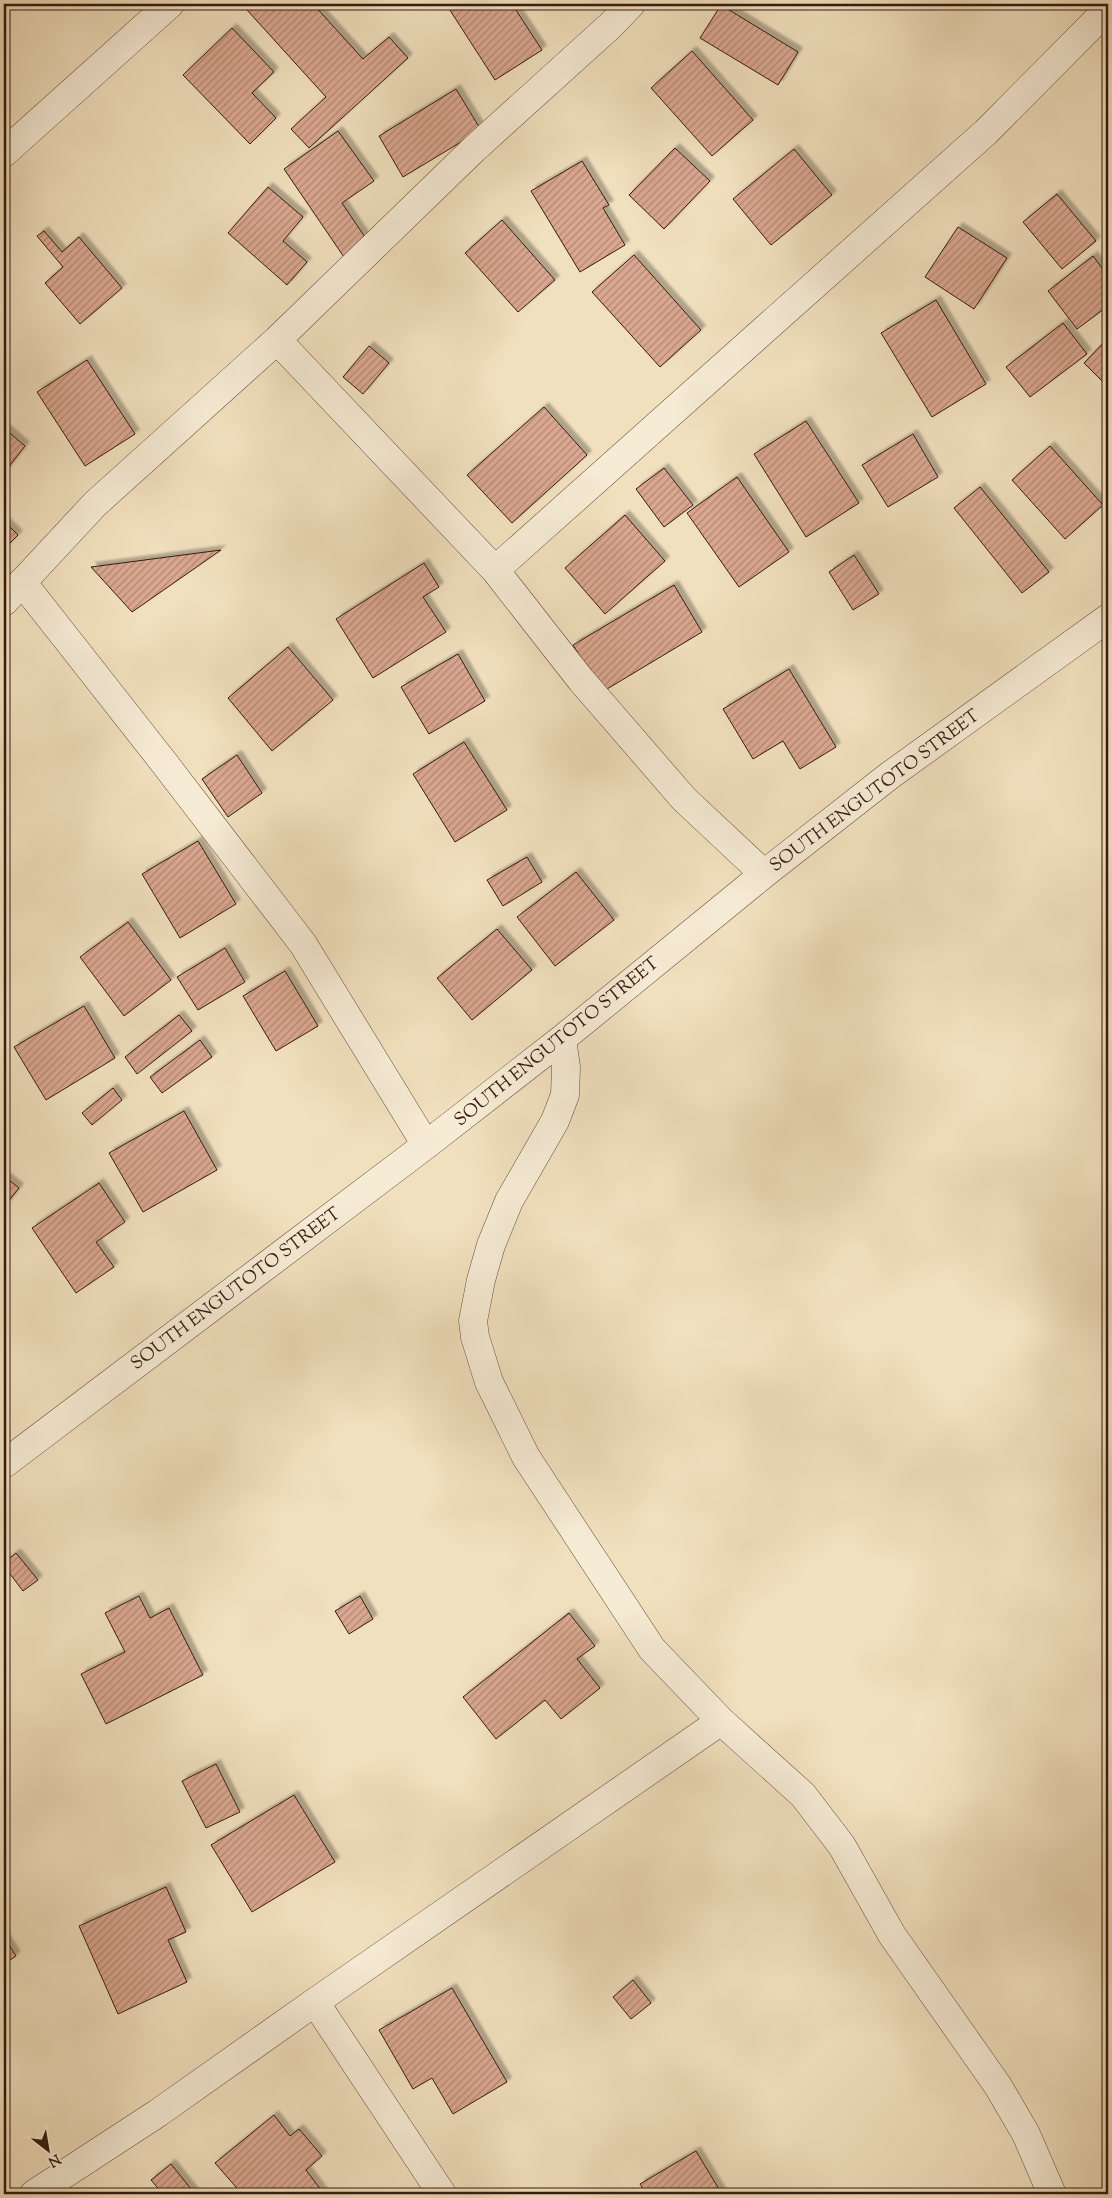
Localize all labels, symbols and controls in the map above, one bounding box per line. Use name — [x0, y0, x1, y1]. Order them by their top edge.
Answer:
street label: SOUTH ENGUTOTO STREET — [765, 704, 986, 879]
street label: SOUTH ENGUTOTO STREET — [449, 951, 665, 1133]
street label: SOUTH ENGUTOTO STREET — [126, 1202, 347, 1377]
north arrow — [22, 2126, 72, 2176]
text: N — [44, 2148, 64, 2171]

